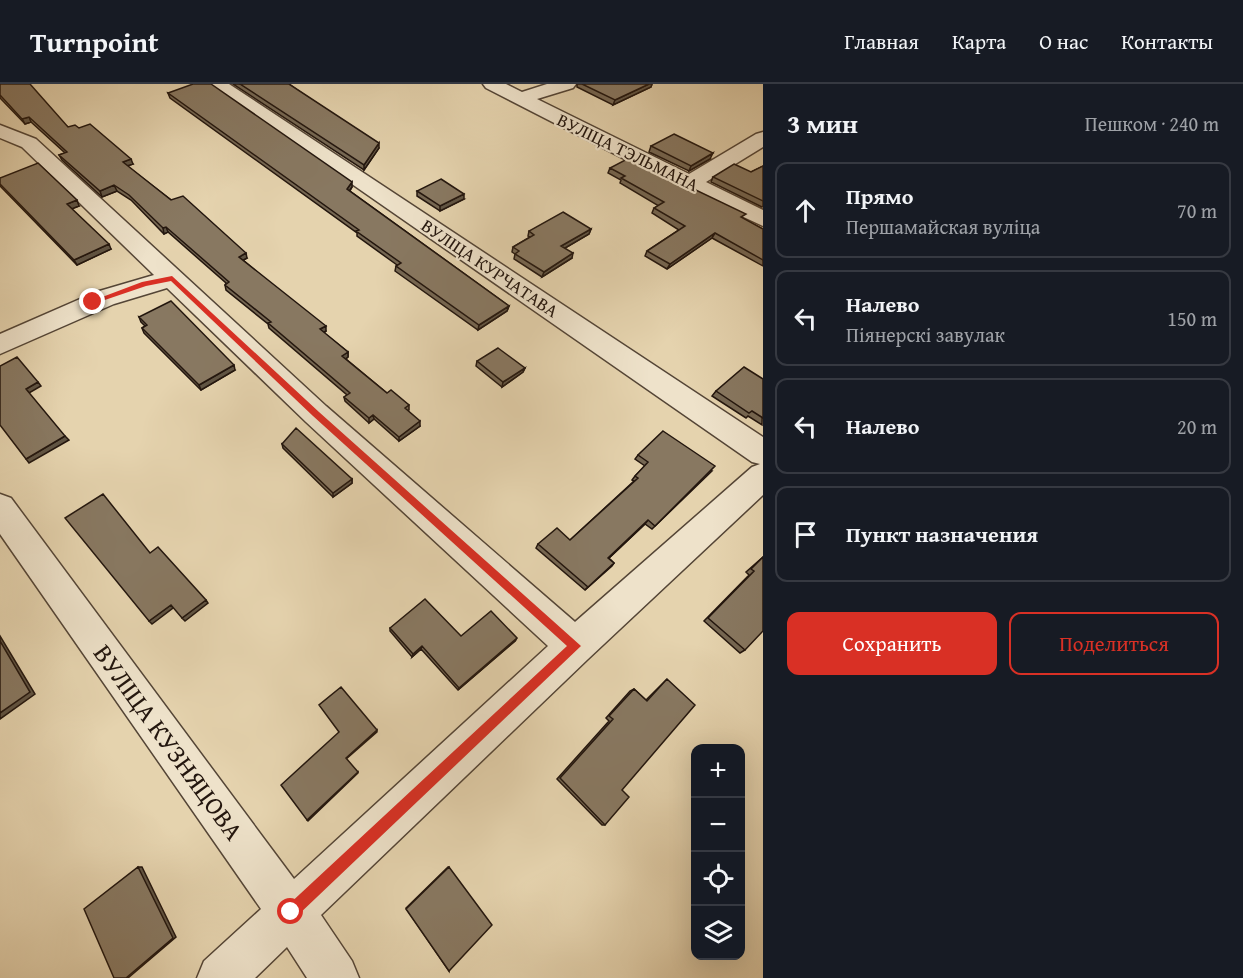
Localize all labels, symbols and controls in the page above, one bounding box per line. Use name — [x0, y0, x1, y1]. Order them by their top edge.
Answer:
text: Turnpoint — [30, 21, 159, 62]
text: Главная — [844, 26, 919, 57]
text: Карта — [952, 26, 1006, 57]
text: О нас — [1039, 26, 1088, 57]
text: Контакты — [1121, 26, 1213, 57]
text: 3 мин — [787, 104, 858, 143]
street label: ВУЛІЦА ТЭЛЬМАНА — [553, 106, 703, 198]
text: Пешком · 240 m — [1085, 109, 1219, 138]
text: Прямо — [846, 180, 913, 212]
icon: ahead — [789, 194, 822, 227]
text: 70 m — [1177, 196, 1217, 225]
street label: ВУЛІЦА КУРЧАТАВА — [416, 212, 564, 324]
text: Першамайская вуліца — [846, 212, 1040, 241]
route end — [79, 288, 105, 314]
text: Налево — [846, 288, 919, 320]
icon: left — [789, 302, 822, 335]
text: 150 m — [1167, 304, 1217, 333]
text: Піянерскі завулак — [846, 320, 1005, 349]
icon: left — [789, 410, 822, 443]
text: Налево — [846, 410, 919, 442]
text: 20 m — [1177, 412, 1217, 441]
icon: arrive — [789, 518, 822, 551]
text: Пункт назначения — [846, 518, 1038, 550]
button: Сохранить — [787, 612, 997, 675]
button: Поделиться — [1009, 612, 1219, 675]
street label: ВУЛІЦА КУЗНЯЦОВА — [84, 636, 254, 848]
map controls — [691, 744, 745, 960]
button: + — [691, 744, 745, 798]
button: − — [691, 798, 745, 852]
button: locate — [691, 852, 745, 906]
route start — [277, 898, 303, 924]
button: layers — [691, 906, 745, 960]

